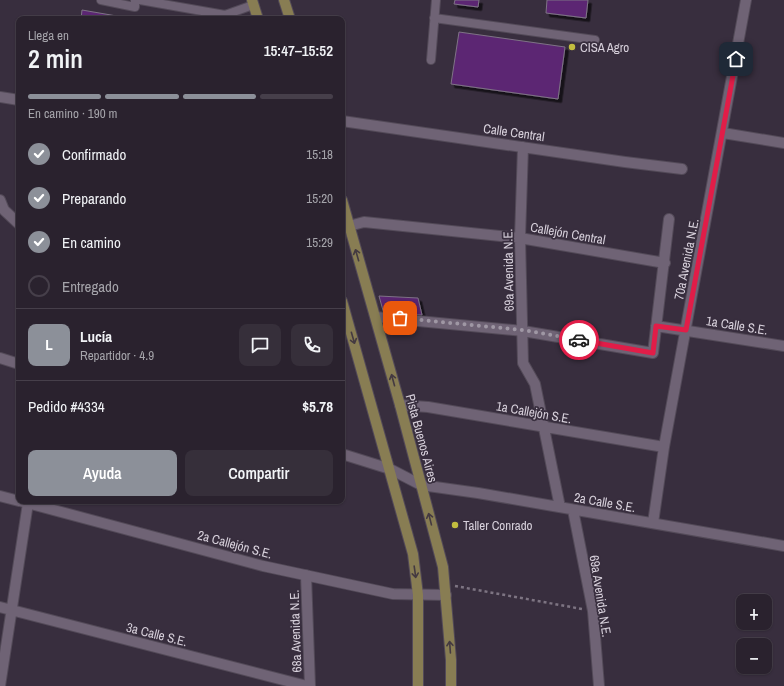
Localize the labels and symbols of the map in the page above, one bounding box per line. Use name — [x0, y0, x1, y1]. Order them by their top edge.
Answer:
place label: CISA Agro — [580, 39, 629, 56]
marker: CISA Agro — [567, 42, 577, 52]
pin — [719, 42, 753, 76]
street label: Calle Central — [482, 120, 546, 145]
street label: 70a Avenida N.E. — [670, 217, 703, 301]
street label: Callejón Central — [529, 219, 607, 248]
street label: 69a Avenida N.E. — [499, 228, 518, 312]
one-way arrow — [353, 249, 360, 262]
pin — [383, 301, 417, 335]
street label: 1a Calle S.E. — [705, 312, 769, 339]
courier — [559, 320, 599, 360]
one-way arrow — [350, 332, 357, 345]
one-way arrow — [389, 374, 396, 387]
street label: Pista Buenos Aires — [402, 392, 441, 484]
street label: 1a Callejón S.E. — [495, 397, 573, 428]
street label: 2a Calle S.E. — [573, 489, 637, 516]
one-way arrow — [425, 513, 433, 526]
place label: Taller Conrado — [463, 517, 533, 534]
marker: Taller Conrado — [450, 520, 460, 530]
street label: 2a Callejón S.E. — [196, 526, 274, 563]
street label: 69a Avenida N.E. — [586, 554, 615, 638]
one-way arrow — [411, 565, 419, 578]
street label: 68a Avenida N.E. — [286, 589, 305, 673]
street label: 3a Calle S.E. — [125, 619, 189, 650]
one-way arrow — [447, 641, 454, 654]

